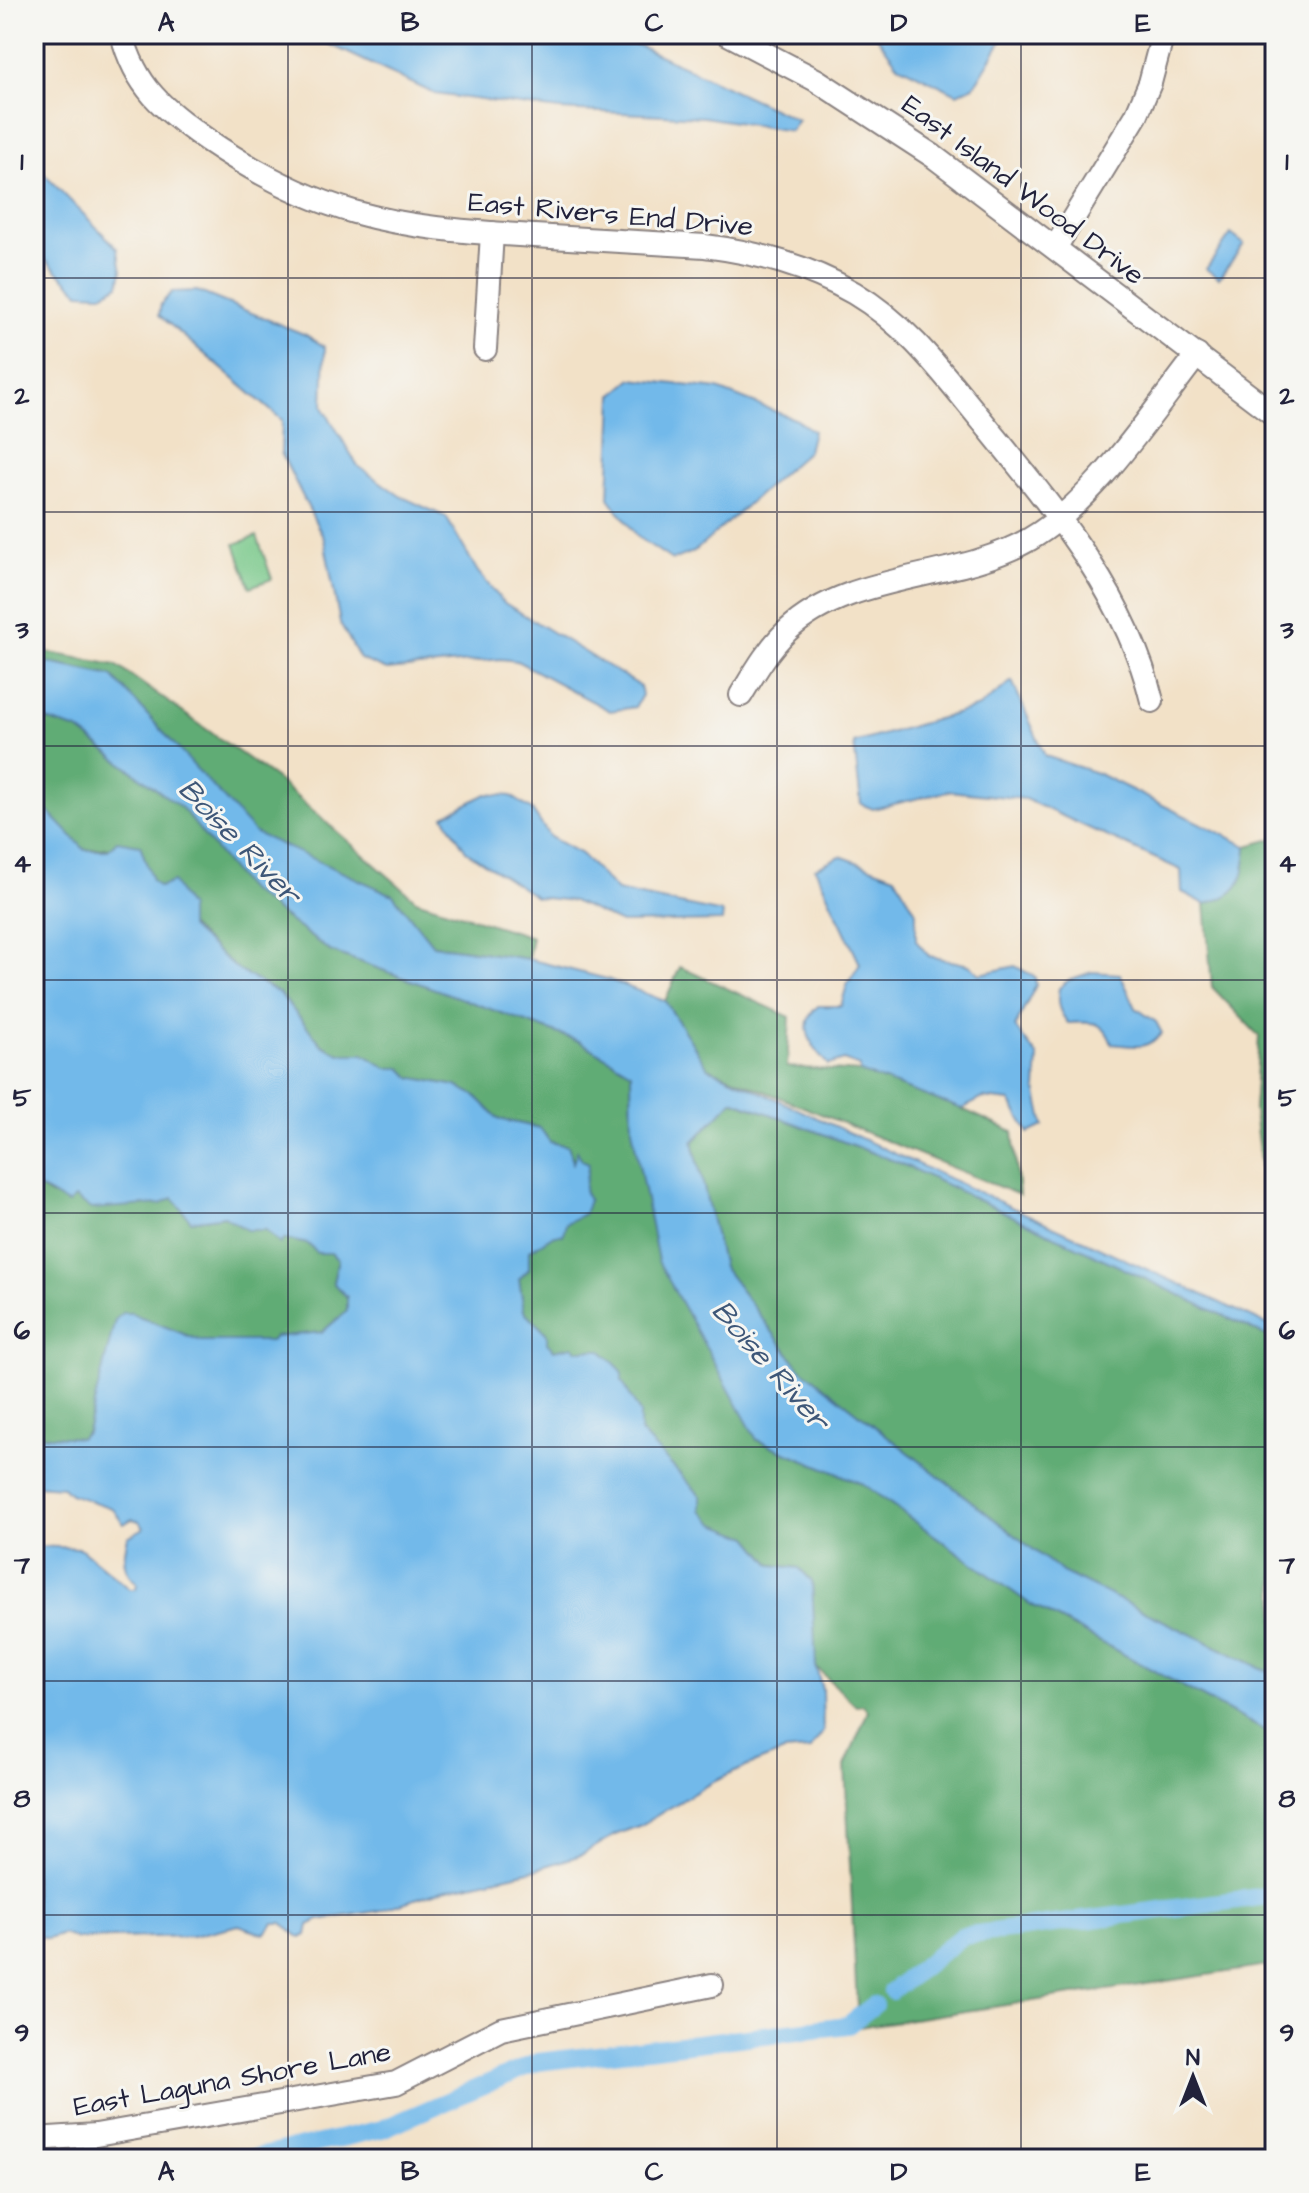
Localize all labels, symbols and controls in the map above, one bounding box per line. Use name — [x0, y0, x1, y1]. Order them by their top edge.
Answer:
text: A — [158, 5, 175, 41]
text: B — [401, 5, 420, 41]
text: C — [645, 5, 664, 41]
text: D — [891, 5, 908, 41]
text: E — [1135, 5, 1151, 41]
street label: East Island Wood Drive — [894, 86, 1153, 294]
text: 1 — [20, 144, 24, 180]
text: 1 — [1285, 144, 1289, 180]
street label: East Rivers End Drive — [467, 183, 755, 246]
text: 2 — [14, 378, 30, 414]
text: 2 — [1279, 378, 1295, 414]
text: 3 — [14, 612, 29, 648]
text: 3 — [1279, 612, 1294, 648]
water label: Boise River — [168, 769, 312, 916]
text: 4 — [13, 846, 31, 882]
text: 4 — [1278, 846, 1296, 882]
text: 5 — [13, 1080, 32, 1116]
text: 5 — [1278, 1080, 1297, 1116]
water label: Boise River — [702, 1291, 841, 1443]
text: 6 — [14, 1313, 31, 1349]
text: 6 — [1279, 1313, 1296, 1349]
text: 7 — [13, 1547, 30, 1583]
text: 7 — [1278, 1547, 1295, 1583]
text: 8 — [14, 1781, 31, 1817]
text: 8 — [1279, 1781, 1296, 1817]
text: 9 — [15, 2015, 29, 2051]
text: 9 — [1280, 2015, 1294, 2051]
street label: East Laguna Shore Lane — [71, 2032, 394, 2128]
north arrow — [1153, 2037, 1233, 2117]
text: N — [1186, 2043, 1200, 2074]
text: A — [158, 2154, 175, 2190]
text: B — [401, 2154, 420, 2190]
text: C — [645, 2154, 664, 2190]
text: D — [891, 2154, 908, 2190]
text: E — [1135, 2154, 1151, 2190]

